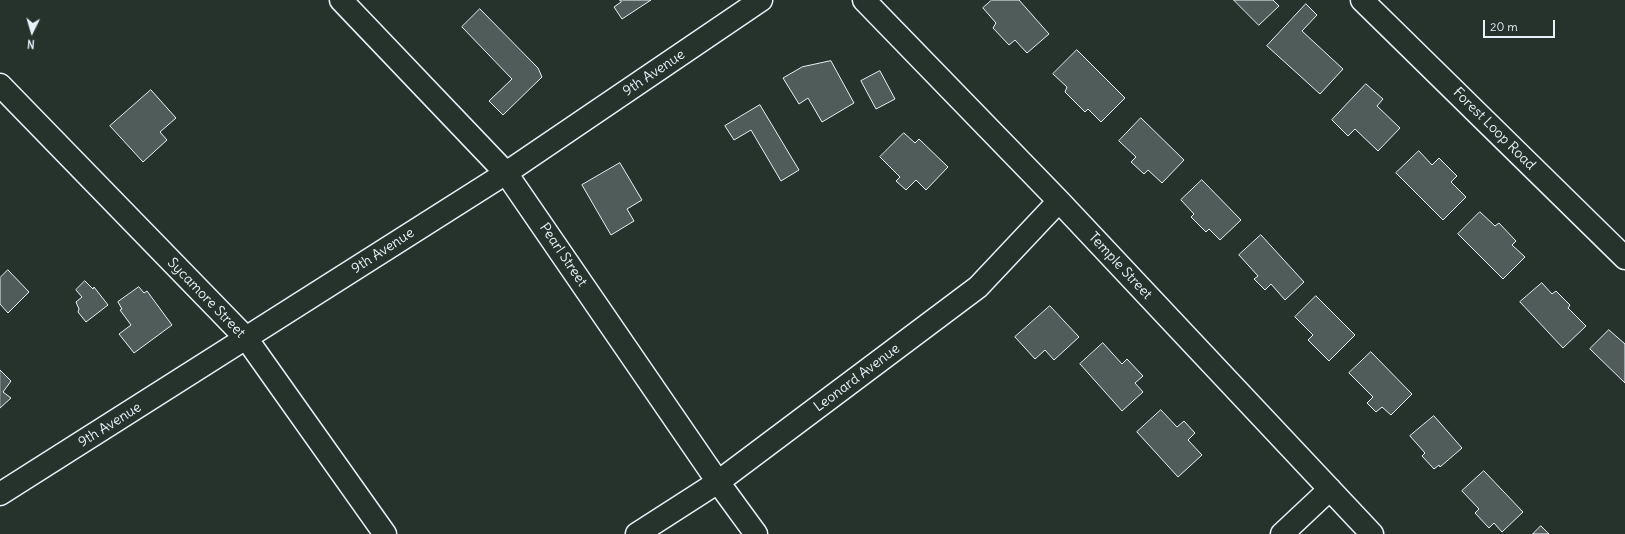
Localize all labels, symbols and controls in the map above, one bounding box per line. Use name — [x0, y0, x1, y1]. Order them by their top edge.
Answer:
north arrow — [12, 12, 52, 52]
scale bar — [1485, 12, 1557, 38]
text: 20 m — [1490, 19, 1518, 34]
text: N — [27, 37, 35, 51]
street label: 9th Avenue — [620, 46, 688, 100]
street label: Forest Loop Road — [1449, 84, 1539, 174]
street label: Pearl Street — [536, 220, 590, 290]
street label: 9th Avenue — [349, 225, 417, 277]
street label: Temple Street — [1085, 229, 1155, 303]
street label: Sycamore Street — [164, 255, 248, 341]
street label: Leonard Avenue — [811, 340, 903, 416]
street label: 9th Avenue — [75, 399, 145, 451]

